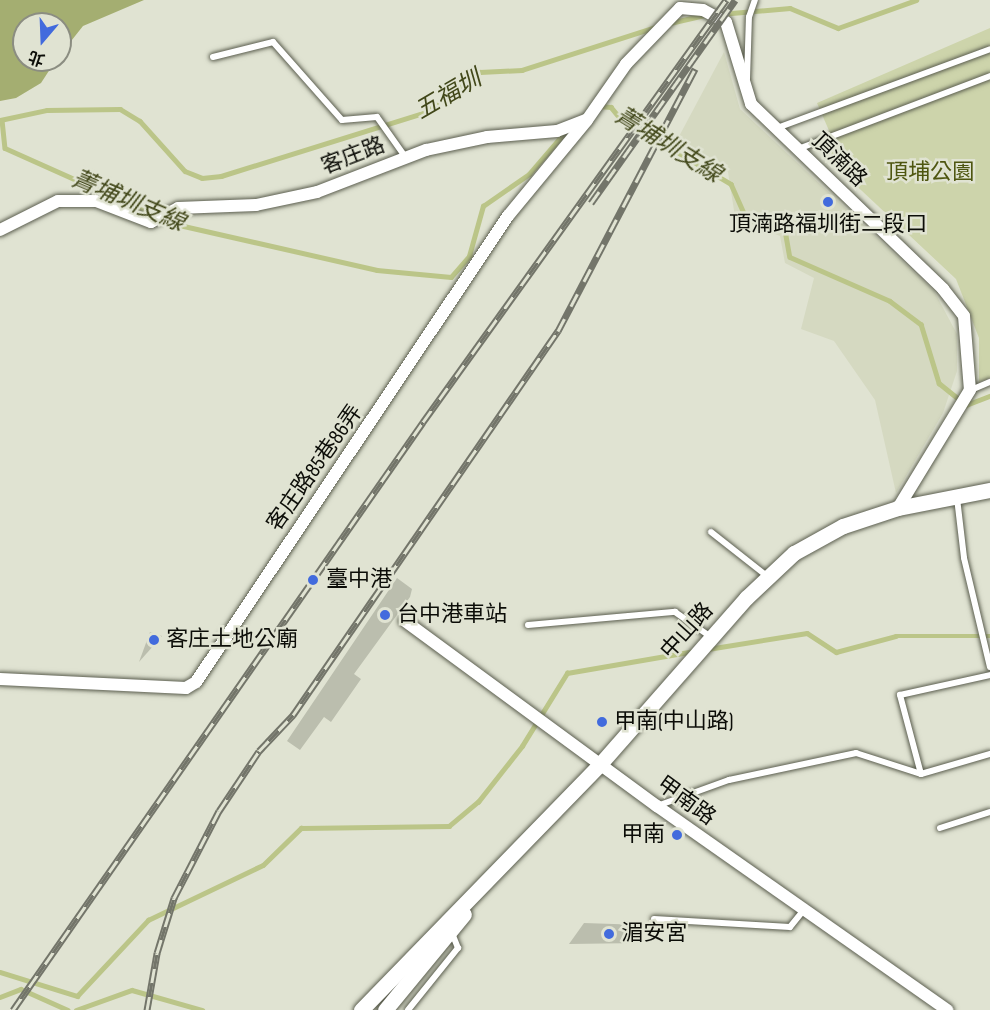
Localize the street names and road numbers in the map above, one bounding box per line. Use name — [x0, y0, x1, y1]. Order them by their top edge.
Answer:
street label: 頂湳路 — [806, 128, 872, 192]
street label: 客庄路 — [317, 132, 389, 180]
street label: 客庄路85巷86弄 — [262, 400, 368, 536]
street label: 中山路 — [655, 598, 719, 664]
street label: 甲南路 — [652, 771, 720, 831]

